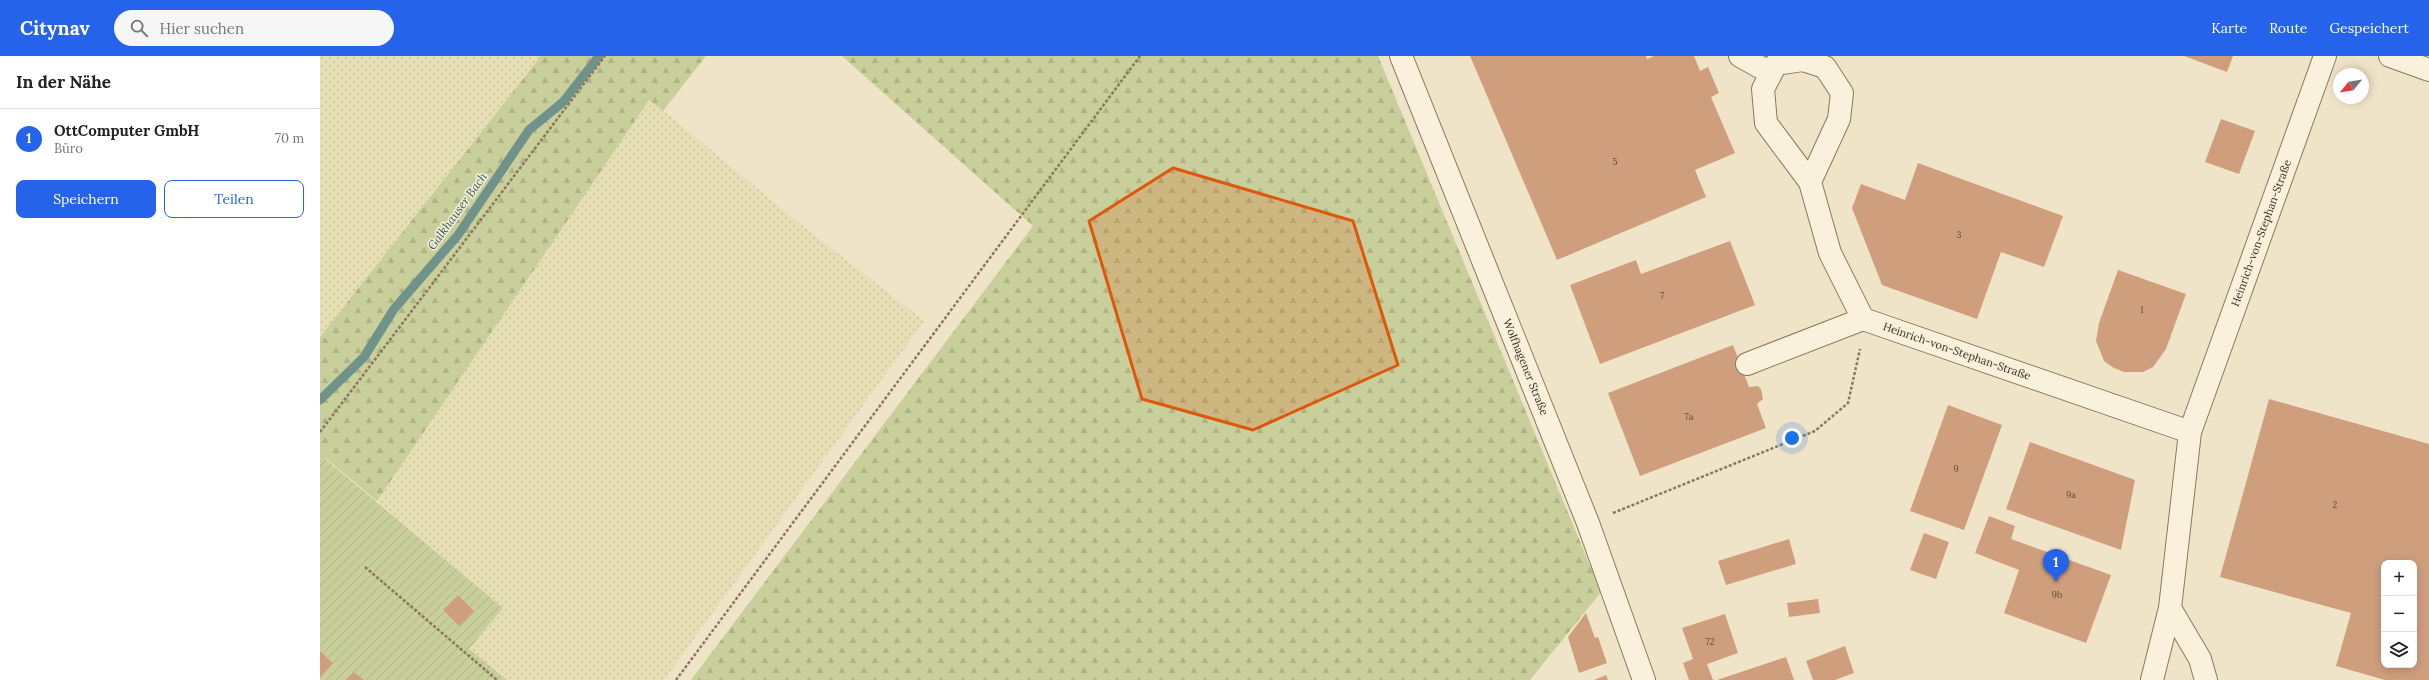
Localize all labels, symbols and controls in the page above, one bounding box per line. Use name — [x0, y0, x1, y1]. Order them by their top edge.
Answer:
search box — [114, 10, 394, 46]
text: Citynav — [20, 16, 90, 40]
icon: search — [128, 17, 150, 39]
text: Hier suchen — [160, 19, 244, 38]
text: Karte — [2211, 19, 2247, 37]
text: Route — [2269, 19, 2307, 37]
text: Gespeichert — [2329, 19, 2409, 37]
north arrow — [2333, 68, 2369, 104]
text: In der Nähe — [16, 71, 111, 93]
text: OttComputer GmbH — [54, 121, 199, 140]
text: 1 — [26, 130, 32, 147]
text: 70 m — [275, 130, 304, 147]
text: Büro — [54, 140, 83, 157]
house number: 5 — [1613, 156, 1618, 167]
street label: Heinrich-von-Stephan-Straße — [2228, 158, 2294, 308]
water label: Galkhauser Bach — [424, 169, 490, 253]
button: Speichern — [16, 180, 156, 218]
button: Teilen — [164, 180, 304, 218]
house number: 3 — [1956, 229, 1962, 240]
house number: 7 — [1660, 290, 1664, 301]
house number: 1 — [2140, 304, 2144, 315]
street label: Wolfhagener Straße — [1500, 317, 1552, 417]
street label: Heinrich-von-Stephan-Straße — [1881, 319, 2033, 383]
house number: 7a — [1685, 411, 1694, 422]
your location — [1782, 428, 1802, 448]
house number: 9 — [1953, 463, 1959, 474]
house number: 9a — [2066, 489, 2076, 500]
house number: 2 — [2333, 499, 2338, 510]
pin: 1 — [2043, 549, 2069, 582]
map controls — [2381, 560, 2417, 668]
button: + — [2381, 560, 2417, 596]
house number: 9b — [2052, 589, 2062, 600]
button: − — [2381, 596, 2417, 632]
button: layers — [2381, 632, 2417, 668]
house number: 72 — [1706, 636, 1715, 647]

